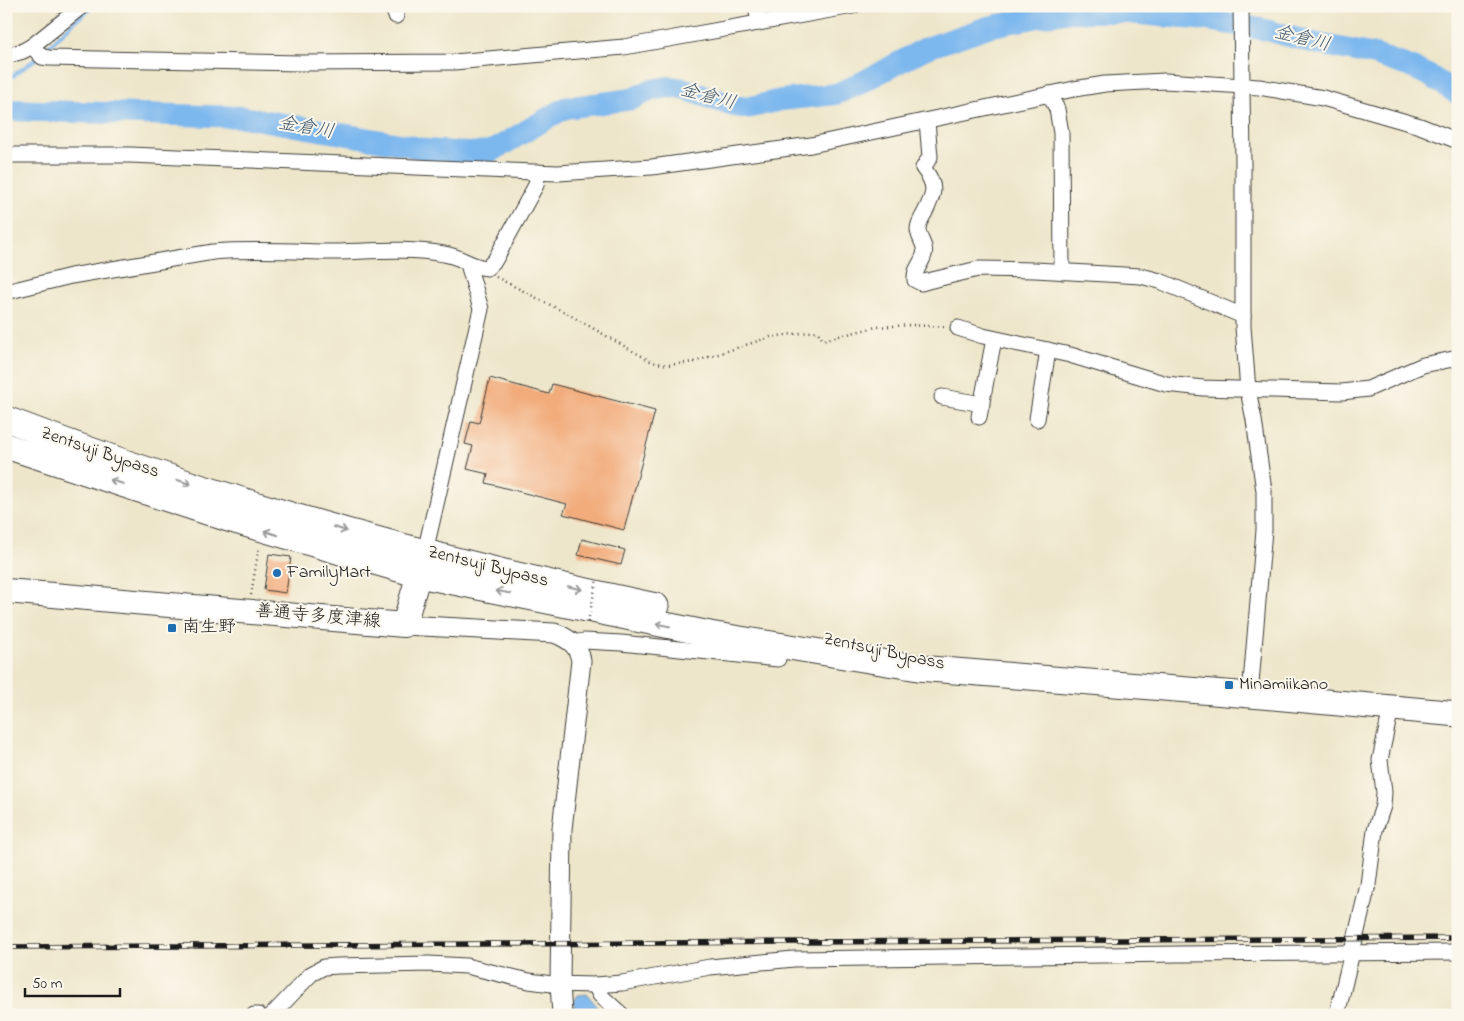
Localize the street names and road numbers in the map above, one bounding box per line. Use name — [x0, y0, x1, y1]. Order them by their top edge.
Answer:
street label: Zentsuji Bypass — [37, 421, 163, 485]
street label: Zentsuji Bypass — [425, 539, 551, 595]
street label: 善通寺多度津線 — [254, 599, 382, 635]
street label: Zentsuji Bypass — [821, 626, 947, 678]

